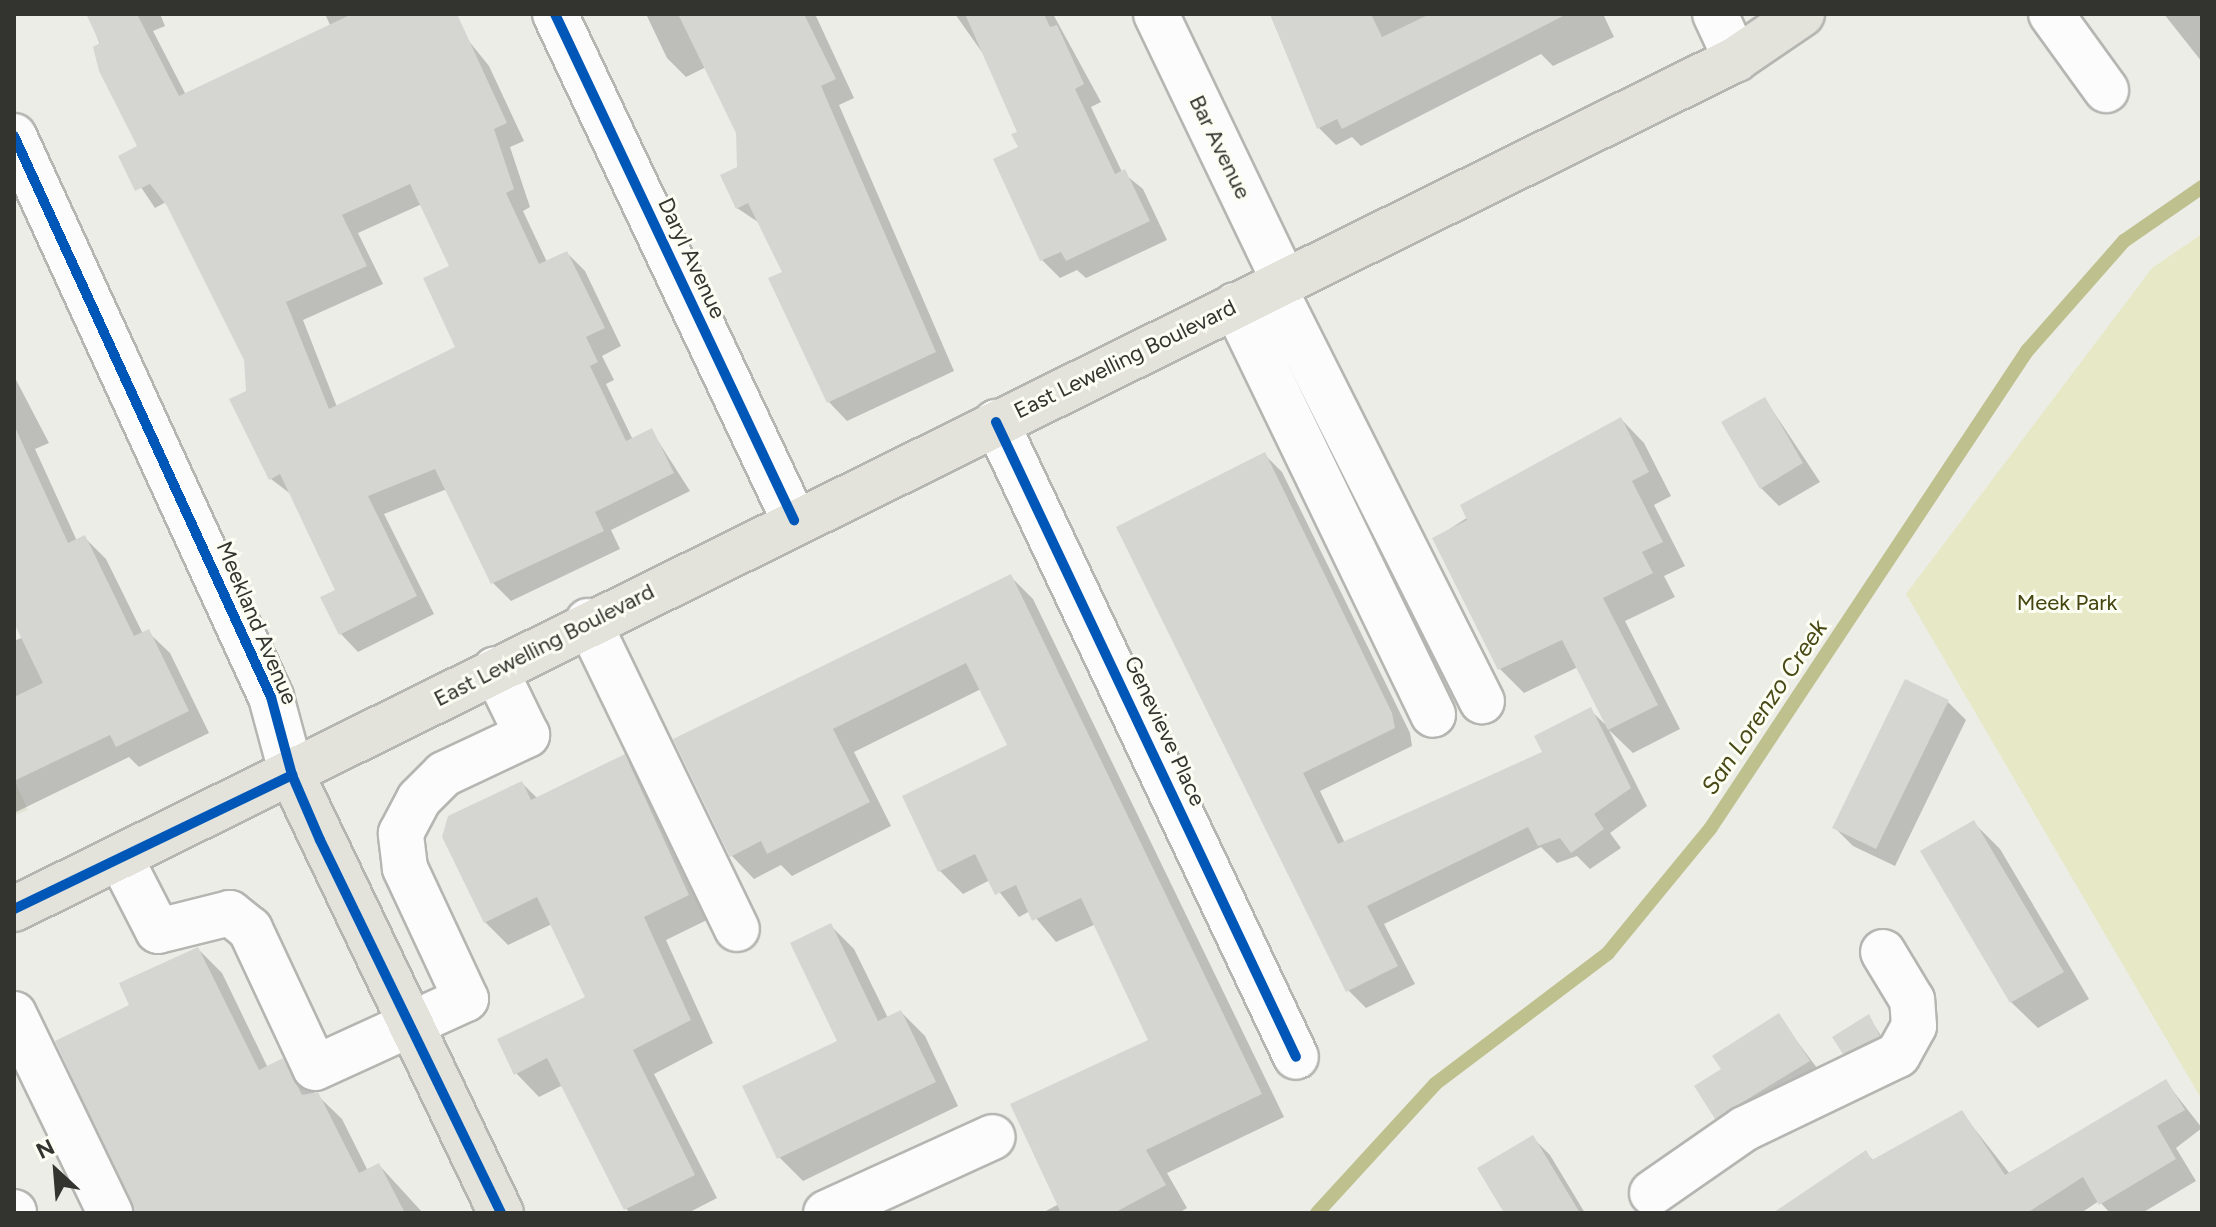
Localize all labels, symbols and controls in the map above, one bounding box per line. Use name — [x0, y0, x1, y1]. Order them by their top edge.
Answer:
street label: Bar Avenue — [1184, 91, 1256, 203]
street label: Daryl Avenue — [653, 193, 731, 323]
street label: East Lewelling Boulevard — [1010, 294, 1240, 424]
street label: Meekland Avenue — [211, 538, 303, 708]
street label: East Lewelling Boulevard — [429, 578, 659, 712]
park label: Meek Park — [2017, 590, 2117, 616]
water label: San Lorenzo Creek — [1695, 614, 1833, 800]
street label: Genevieve Place — [1119, 652, 1211, 810]
north arrow — [16, 1131, 96, 1211]
text: N — [32, 1133, 59, 1165]

